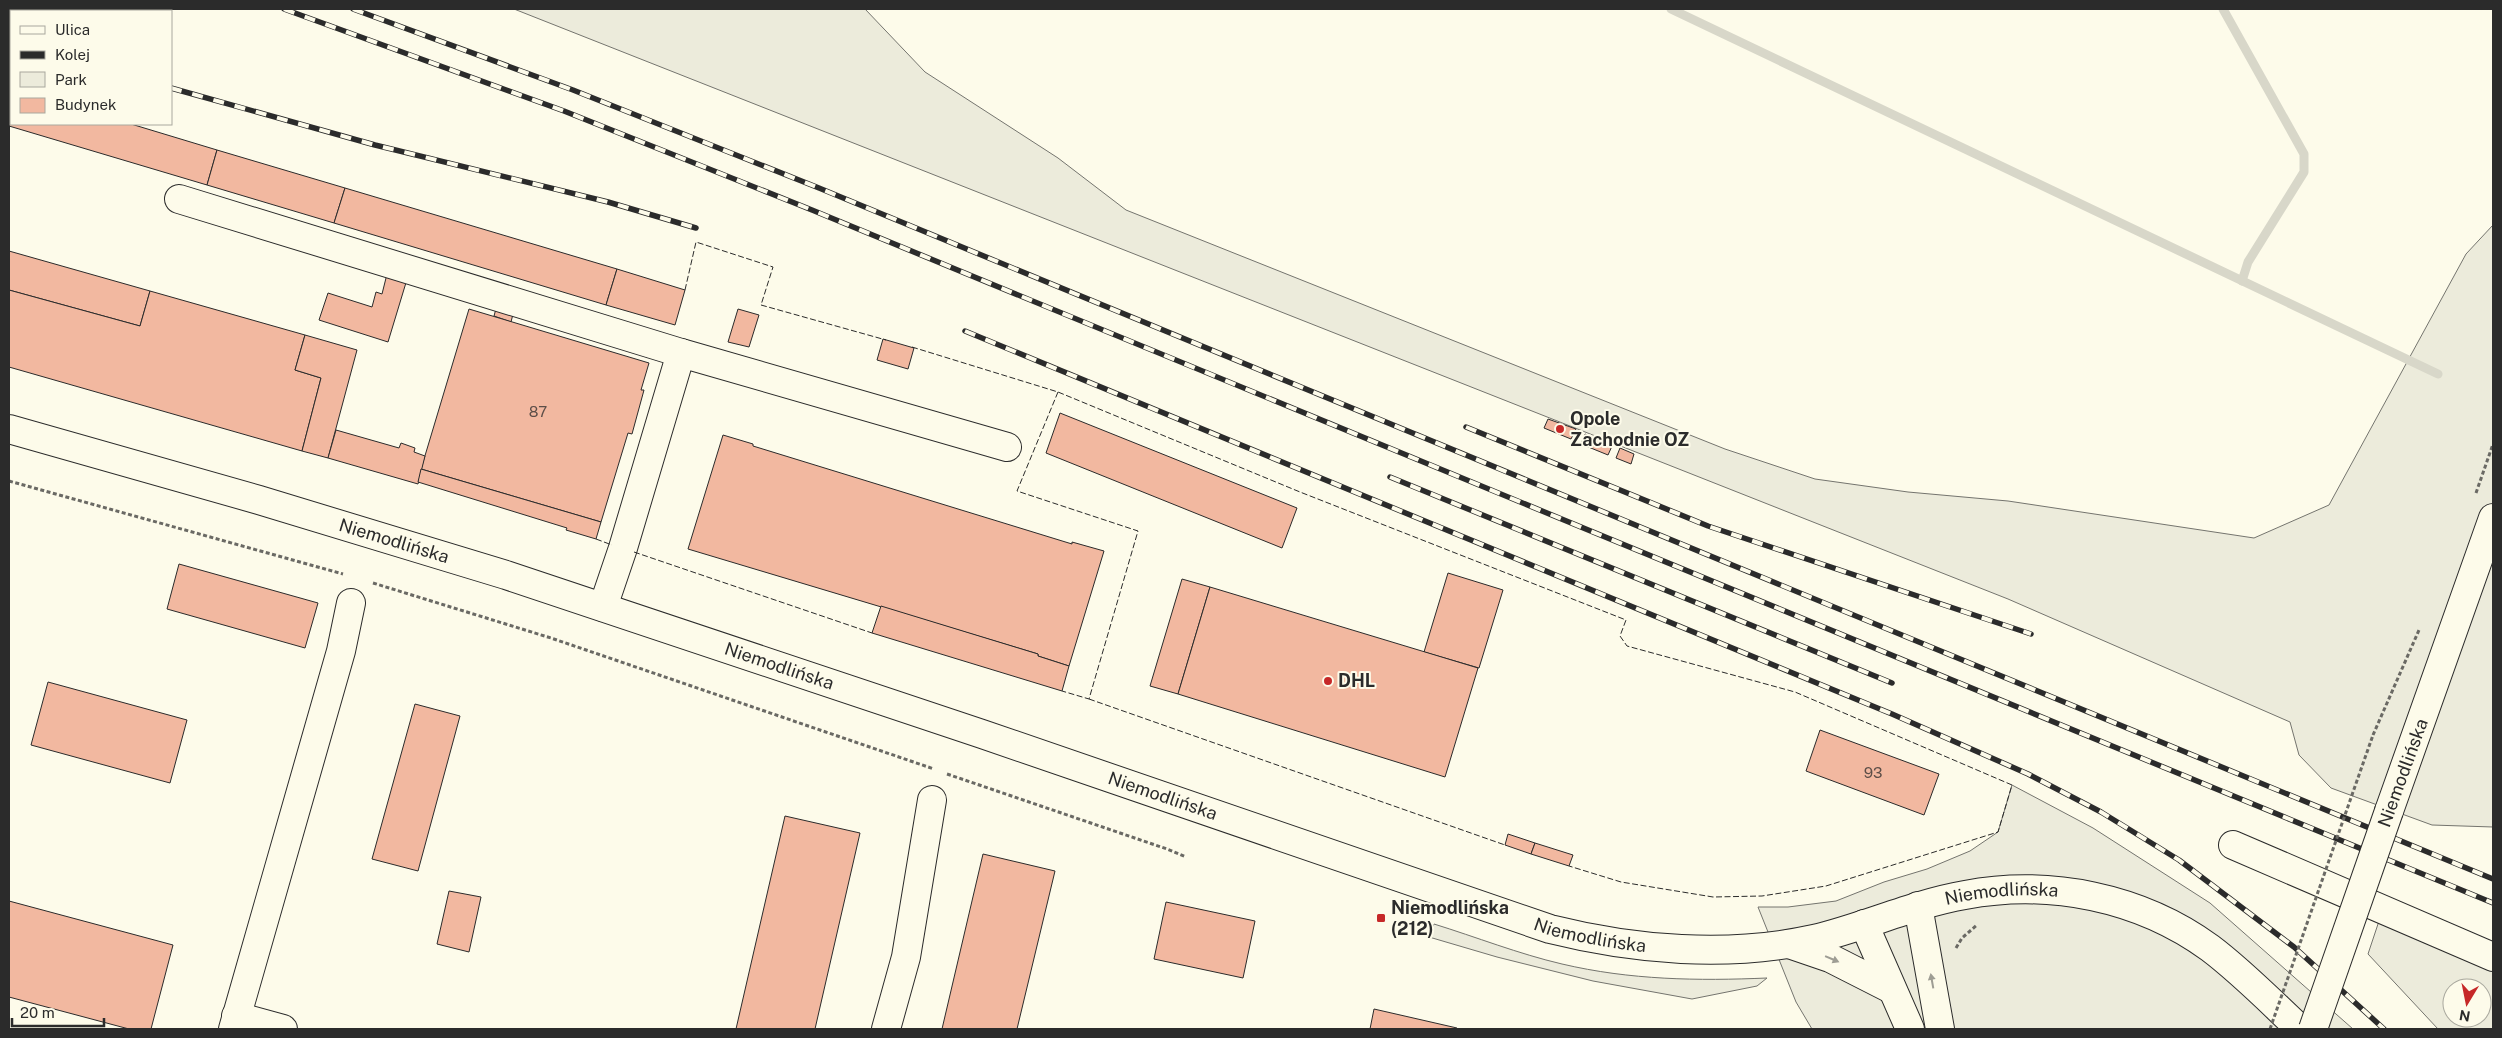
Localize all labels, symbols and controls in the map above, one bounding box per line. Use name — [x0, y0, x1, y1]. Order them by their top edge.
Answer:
legend — [10, 10, 172, 125]
text: Ulica — [55, 21, 90, 38]
text: Kolej — [55, 46, 90, 63]
text: Park — [55, 71, 87, 88]
text: Budynek — [55, 96, 116, 113]
house number: 87 — [529, 403, 547, 420]
place label: Opole Zachodnie OZ — [1570, 408, 1689, 450]
marker: Opole Zachodnie OZ — [1554, 423, 1566, 435]
street label: Niemodlińska — [337, 514, 452, 567]
street label: Niemodlińska — [722, 638, 837, 694]
place label: DHL — [1338, 670, 1375, 691]
marker: DHL — [1322, 675, 1334, 687]
street label: Niemodlińska — [2373, 716, 2432, 830]
house number: 93 — [1864, 764, 1882, 781]
street label: Niemodlińska — [1106, 767, 1220, 824]
street label: Niemodlińska — [1943, 878, 2059, 909]
place label: Niemodlińska (212) — [1391, 897, 1509, 939]
marker: Niemodlińska (212) — [1375, 912, 1387, 924]
street label: Niemodlińska — [1531, 913, 1647, 956]
one-way arrow — [1824, 956, 1839, 964]
one-way arrow — [1928, 973, 1936, 989]
north arrow — [2442, 978, 2492, 1028]
scale bar — [12, 996, 105, 1028]
text: 20 m — [20, 1004, 55, 1021]
text: N — [2458, 1007, 2472, 1025]

